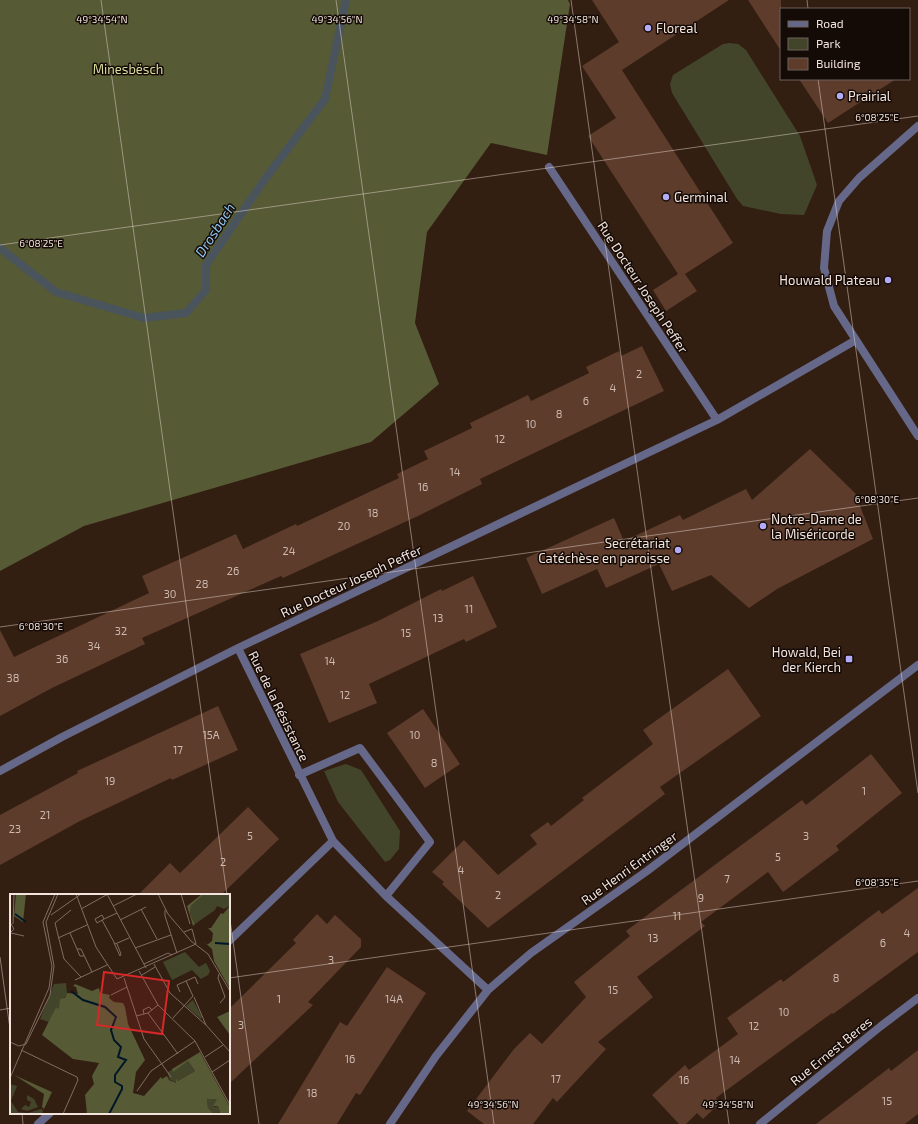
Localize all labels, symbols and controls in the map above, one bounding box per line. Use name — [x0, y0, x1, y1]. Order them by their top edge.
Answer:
legend — [780, 8, 910, 80]
text: 49°34'54"N — [76, 13, 128, 25]
text: 49°34'56"N — [312, 13, 362, 25]
text: 49°34'58"N — [547, 13, 599, 25]
text: Road — [816, 16, 844, 30]
place label: Floreal — [656, 20, 697, 36]
marker: Floreal — [643, 23, 653, 33]
text: Park — [816, 36, 841, 50]
text: Building — [816, 56, 861, 70]
park label: Minesbësch — [93, 61, 163, 77]
place label: Prairial — [848, 88, 891, 104]
marker: Prairial — [835, 91, 845, 101]
text: 6°08'25"E — [855, 111, 899, 123]
place label: Germinal — [674, 189, 728, 205]
marker: Germinal — [661, 192, 671, 202]
water label: Drosbach — [191, 200, 238, 260]
street label: Rue Docteur Joseph Peffer — [594, 218, 692, 356]
text: 6°08'25"E — [19, 237, 63, 249]
place label: Houwald Plateau — [779, 272, 880, 288]
marker: Houwald Plateau — [883, 275, 893, 285]
house number: 2 — [636, 367, 642, 380]
house number: 4 — [610, 381, 617, 394]
house number: 6 — [583, 394, 589, 407]
house number: 8 — [556, 407, 562, 420]
house number: 10 — [525, 417, 537, 430]
house number: 12 — [495, 432, 505, 445]
house number: 14 — [449, 465, 461, 478]
house number: 16 — [418, 480, 428, 493]
text: 6°08'30"E — [855, 493, 900, 505]
house number: 18 — [367, 506, 379, 519]
place label: Notre-Dame de la Miséricorde — [771, 511, 862, 542]
house number: 20 — [338, 519, 350, 532]
marker: Notre-Dame de la Miséricorde — [758, 521, 768, 531]
place label: Secrétariat Catéchèse en paroisse — [538, 535, 670, 566]
street label: Rue Docteur Joseph Peffer — [278, 541, 424, 621]
house number: 24 — [283, 544, 296, 557]
marker: Secrétariat Catéchèse en paroisse — [673, 545, 683, 555]
house number: 26 — [227, 564, 239, 577]
house number: 28 — [196, 577, 208, 590]
house number: 30 — [164, 587, 176, 600]
house number: 11 — [465, 602, 473, 615]
house number: 13 — [433, 611, 443, 624]
text: 6°08'30"E — [19, 620, 64, 632]
house number: 32 — [115, 624, 127, 637]
house number: 15 — [401, 626, 411, 639]
house number: 34 — [88, 639, 101, 652]
place label: Howald, Bei der Kierch — [772, 644, 841, 675]
street label: Rue de la Résistance — [245, 648, 313, 764]
house number: 36 — [56, 652, 68, 665]
house number: 14 — [324, 654, 336, 667]
marker: Howald, Bei der Kierch — [844, 654, 854, 664]
house number: 38 — [7, 671, 19, 684]
house number: 12 — [340, 688, 350, 701]
house number: 15A — [202, 728, 220, 741]
house number: 10 — [409, 728, 421, 741]
house number: 17 — [173, 743, 183, 756]
house number: 8 — [431, 756, 437, 769]
house number: 19 — [105, 774, 115, 787]
house number: 1 — [862, 784, 866, 797]
house number: 21 — [40, 808, 50, 821]
house number: 23 — [9, 822, 21, 835]
street label: Rue Henri Entringer — [578, 828, 680, 908]
house number: 5 — [247, 829, 253, 842]
house number: 3 — [803, 829, 809, 842]
house number: 5 — [775, 850, 781, 863]
house number: 2 — [220, 855, 226, 868]
house number: 4 — [458, 863, 465, 876]
house number: 7 — [724, 872, 730, 885]
text: 6°08'35"E — [855, 876, 899, 888]
house number: 2 — [495, 888, 501, 901]
house number: 9 — [698, 891, 704, 904]
inset map — [10, 894, 230, 1114]
house number: 11 — [673, 909, 681, 922]
house number: 4 — [904, 926, 911, 939]
house number: 13 — [648, 931, 658, 944]
house number: 6 — [880, 936, 886, 949]
house number: 3 — [328, 953, 334, 966]
house number: 8 — [833, 971, 839, 984]
house number: 15 — [608, 983, 618, 996]
house number: 1 — [277, 992, 281, 1005]
house number: 14A — [385, 992, 403, 1005]
house number: 10 — [778, 1005, 790, 1018]
street label: Rue Ernest Beres — [787, 1013, 875, 1089]
house number: 3 — [238, 1018, 244, 1031]
house number: 12 — [749, 1019, 759, 1032]
house number: 16 — [345, 1052, 355, 1065]
house number: 14 — [729, 1053, 741, 1066]
house number: 17 — [551, 1072, 561, 1085]
house number: 16 — [679, 1073, 689, 1086]
house number: 18 — [306, 1086, 318, 1099]
house number: 15 — [882, 1094, 892, 1107]
text: 49°34'56"N — [468, 1098, 518, 1110]
text: 49°34'58"N — [702, 1098, 754, 1110]

